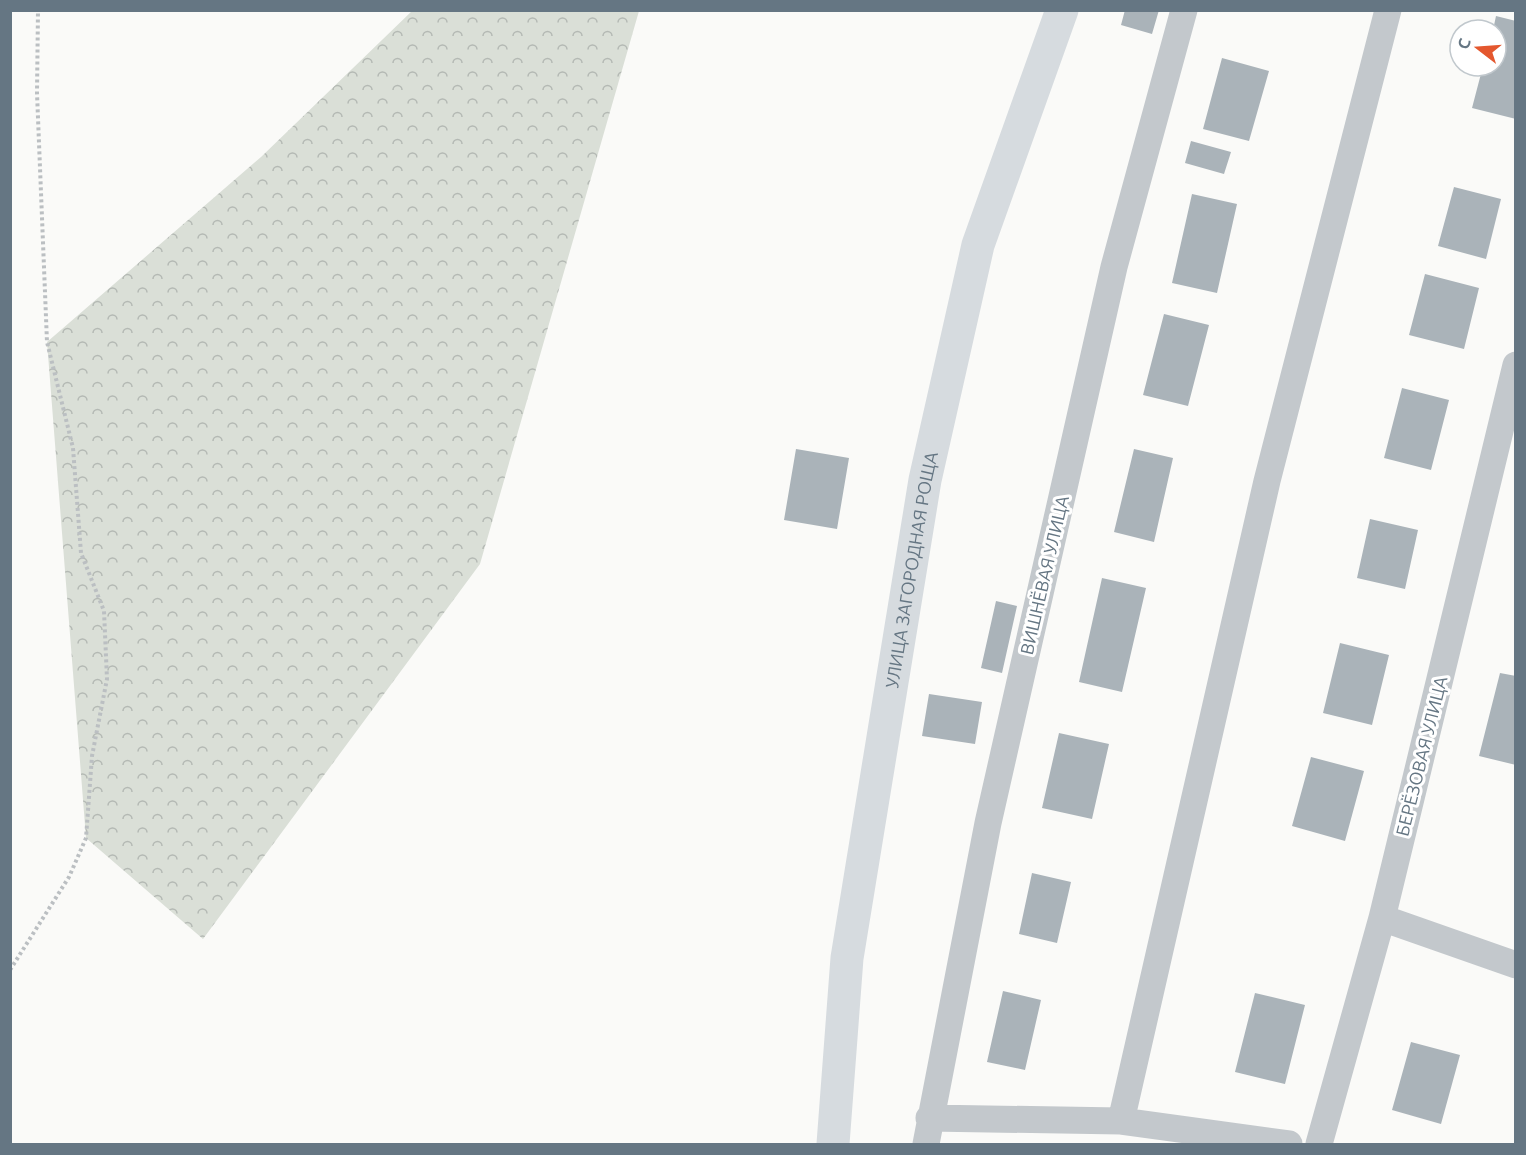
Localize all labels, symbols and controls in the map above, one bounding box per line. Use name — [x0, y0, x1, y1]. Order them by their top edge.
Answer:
north arrow — [1448, 18, 1508, 78]
text: С — [1454, 36, 1474, 51]
street label: УЛИЦА ЗАГОРОДНАЯ РОЩА — [881, 449, 941, 689]
street label: ВИШНЁВАЯ УЛИЦА — [1016, 493, 1072, 656]
street label: БЕРЁЗОВАЯ УЛИЦА — [1391, 674, 1451, 838]

